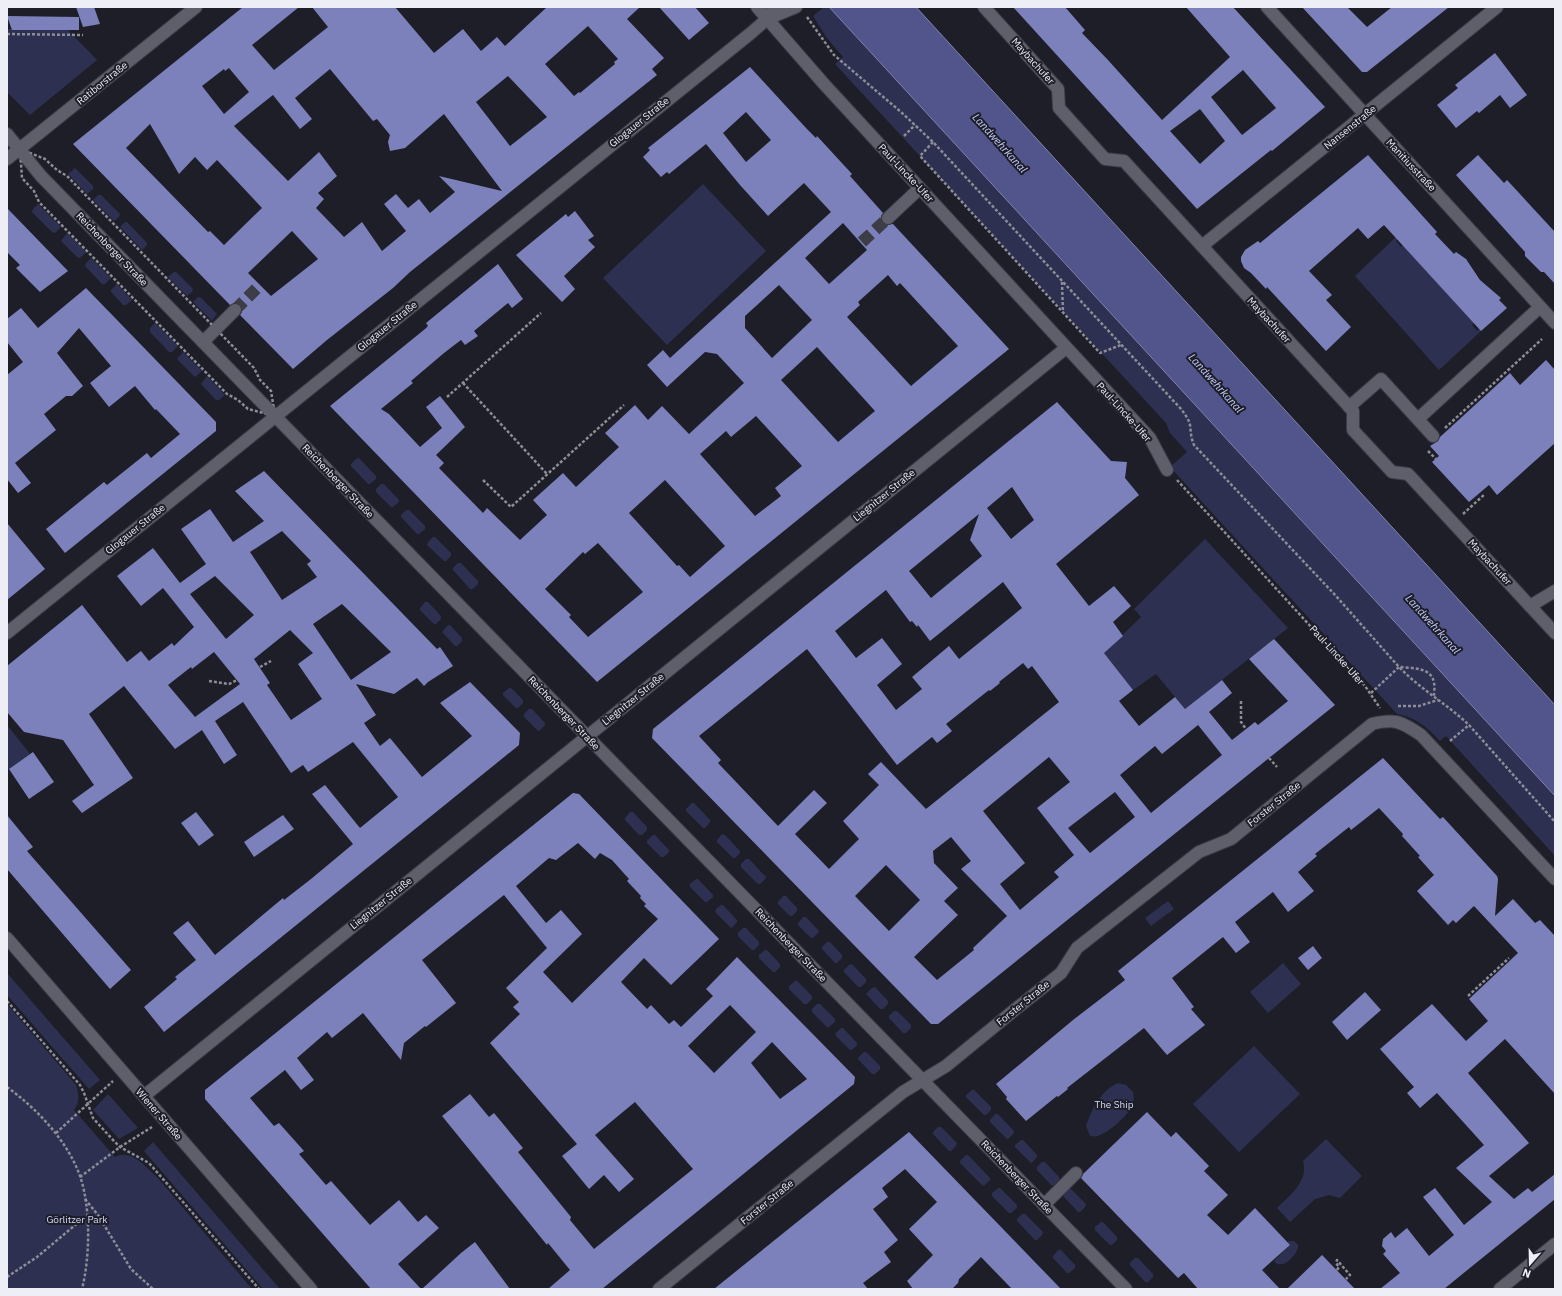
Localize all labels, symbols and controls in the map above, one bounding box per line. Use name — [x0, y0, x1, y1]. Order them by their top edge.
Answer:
street label: Maybachufer — [1009, 35, 1058, 87]
street label: Ratiborstraße — [74, 58, 131, 108]
street label: Glogauer Straße — [606, 94, 672, 150]
street label: Nansenstraße — [1321, 102, 1379, 152]
water label: Landwehrkanal — [970, 110, 1030, 176]
street label: Manitiusstraße — [1383, 136, 1439, 194]
street label: Paul-Lincke-Ufer — [875, 141, 937, 205]
street label: Reichenberger Straße — [73, 209, 151, 289]
street label: Maybachufer — [1244, 294, 1294, 346]
street label: Glogauer Straße — [354, 298, 420, 354]
water label: Landwehrkanal — [1186, 350, 1246, 416]
street label: Paul-Lincke-Ufer — [1094, 380, 1154, 445]
street label: Reichenberger Straße — [299, 441, 377, 521]
street label: Liegnitzer Straße — [850, 466, 918, 524]
street label: Glogauer Straße — [102, 501, 168, 557]
street label: Maybachufer — [1465, 536, 1515, 588]
water label: Landwehrkanal — [1403, 591, 1463, 657]
street label: Paul-Lincke-Ufer — [1307, 623, 1367, 688]
street label: Liegnitzer Straße — [599, 670, 667, 728]
street label: Reichenberger Straße — [525, 673, 603, 753]
street label: Forster Straße — [1245, 778, 1304, 829]
street label: Liegnitzer Straße — [347, 874, 415, 932]
street label: Reichenberger Straße — [752, 905, 830, 985]
street label: Forster Straße — [994, 977, 1053, 1028]
street label: Wiener Straße — [133, 1085, 185, 1143]
park label: The Ship — [1094, 1098, 1134, 1111]
street label: Reichenberger Straße — [978, 1137, 1056, 1217]
street label: Forster Straße — [738, 1176, 797, 1227]
park label: Görlitzer Park — [46, 1213, 108, 1226]
north arrow — [1510, 1244, 1550, 1284]
text: N — [1520, 1265, 1533, 1281]

